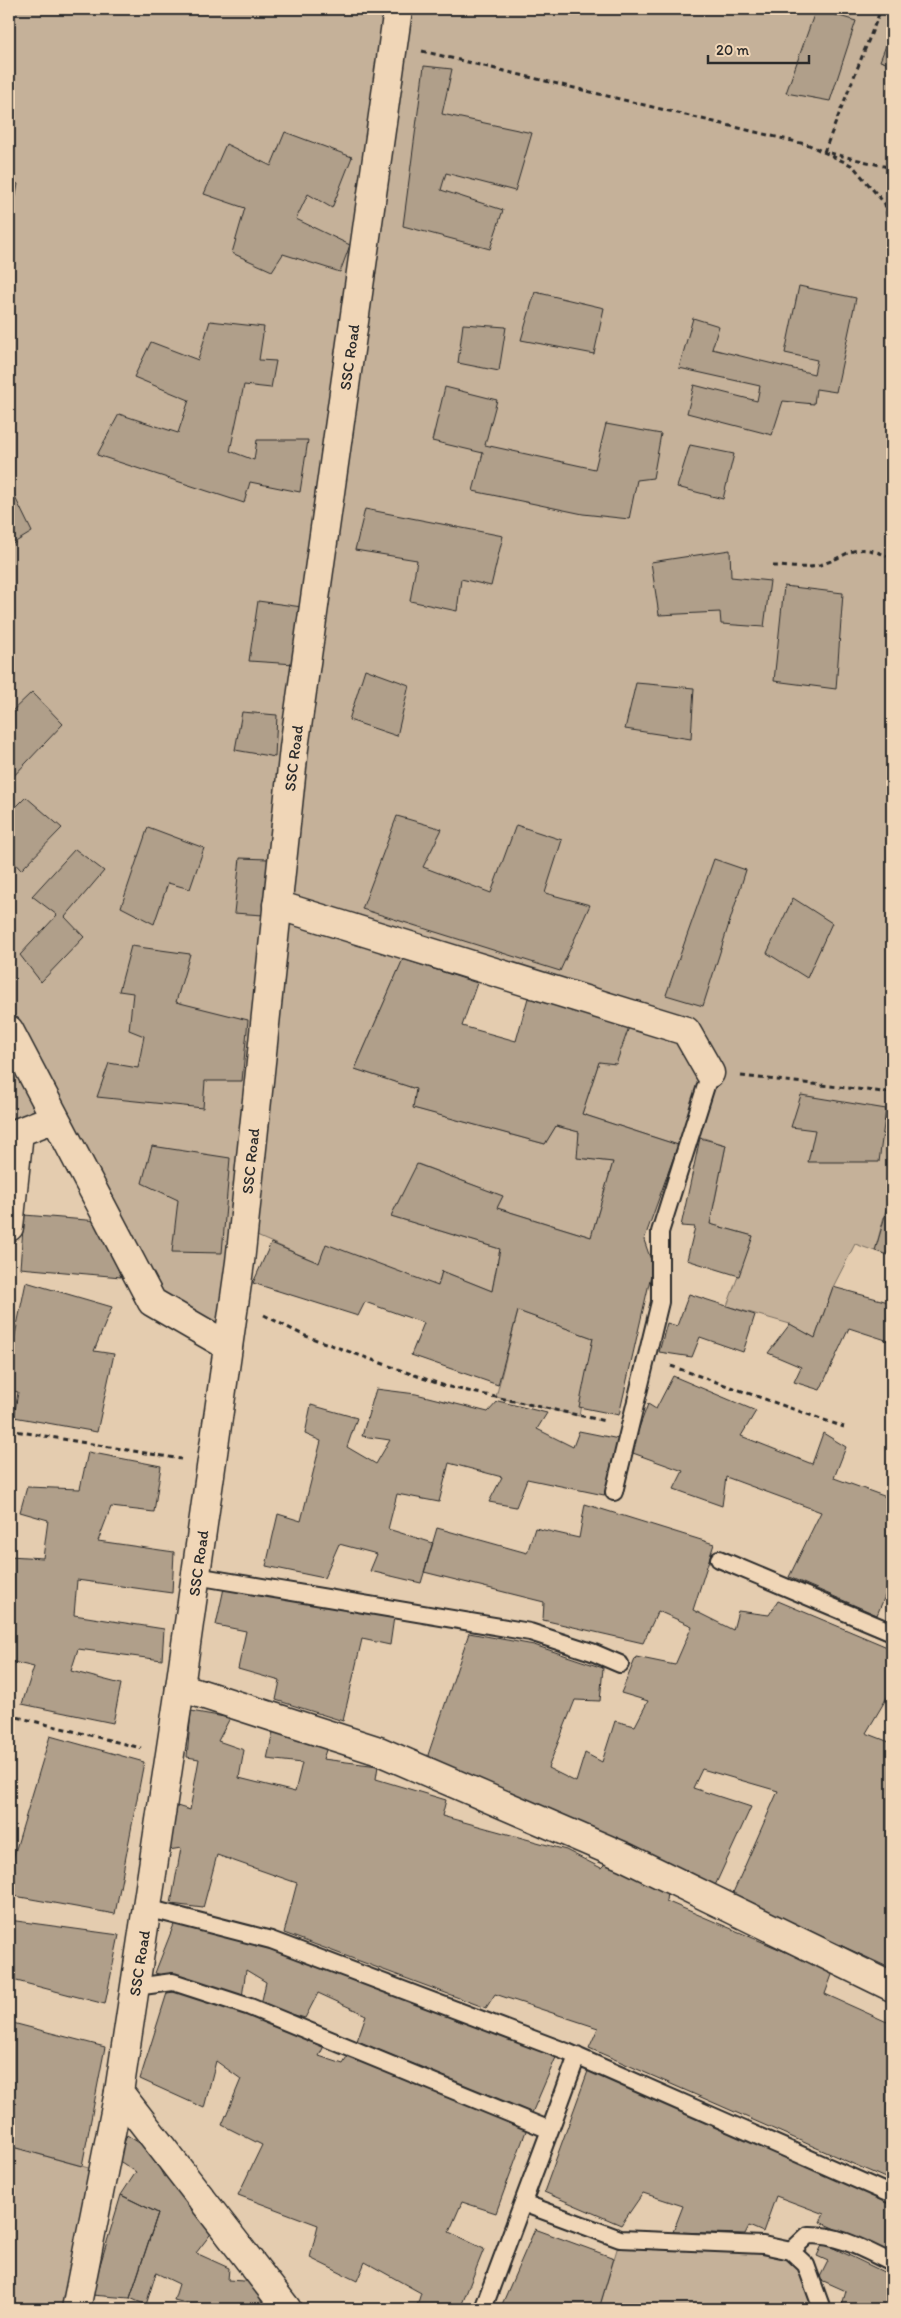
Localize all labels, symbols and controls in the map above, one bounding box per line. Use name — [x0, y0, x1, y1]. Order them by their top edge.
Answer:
scale bar — [708, 32, 810, 64]
text: 20 m — [716, 41, 750, 59]
street label: SSC Road — [335, 323, 364, 391]
street label: SSC Road — [280, 724, 307, 792]
street label: SSC Road — [238, 1127, 263, 1195]
street label: SSC Road — [184, 1529, 213, 1597]
street label: SSC Road — [125, 1929, 154, 1997]

